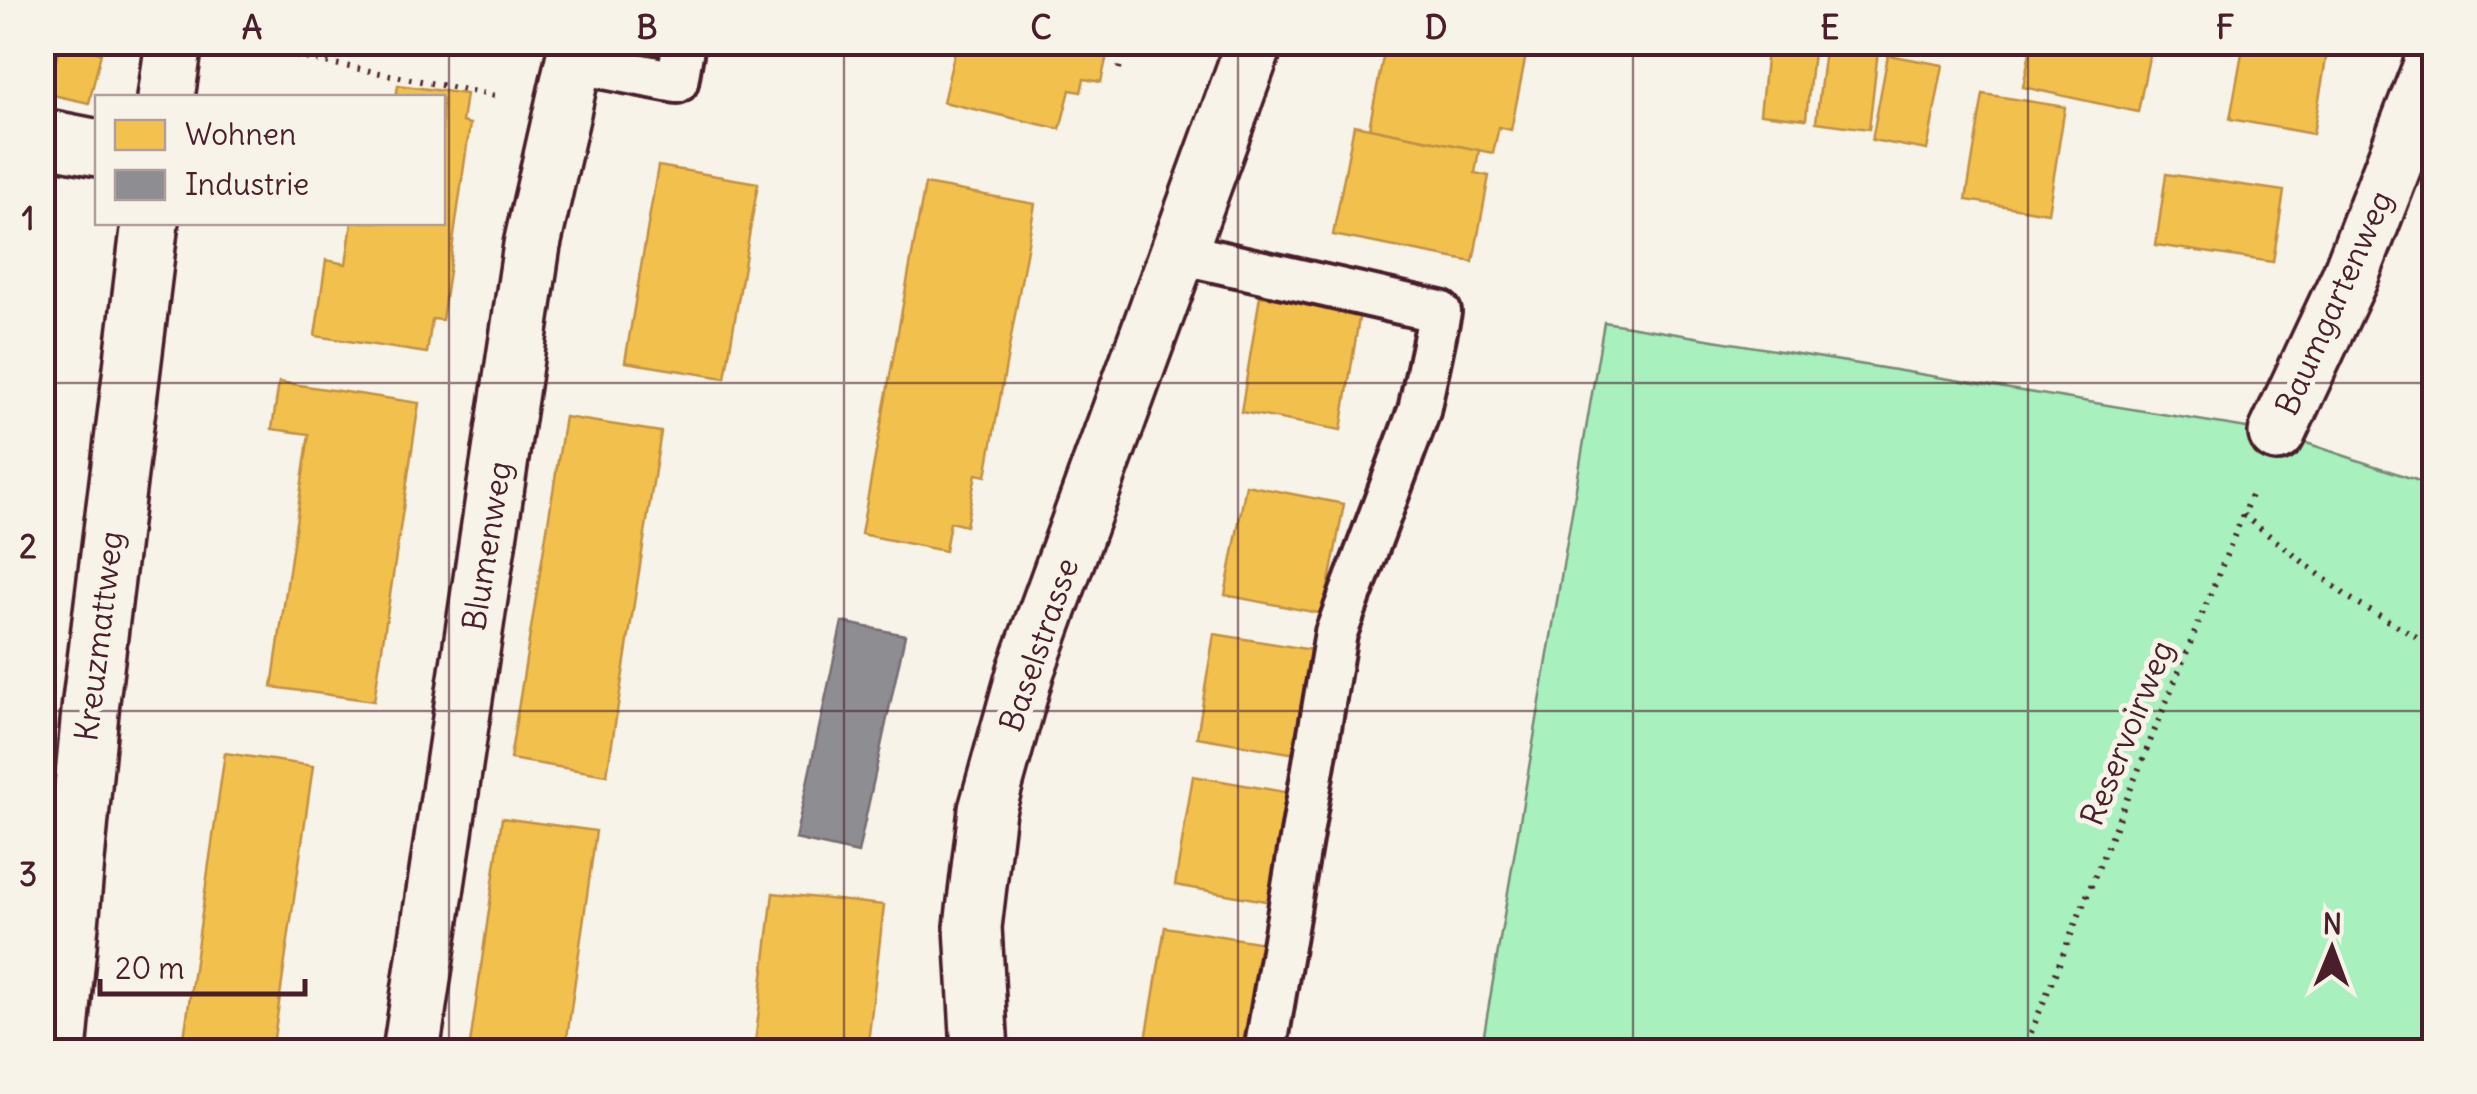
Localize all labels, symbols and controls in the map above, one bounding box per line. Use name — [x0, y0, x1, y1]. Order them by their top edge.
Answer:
text: A — [242, 7, 262, 48]
text: B — [637, 7, 657, 48]
text: C — [1030, 7, 1052, 48]
text: D — [1425, 7, 1447, 48]
text: E — [1821, 7, 1839, 48]
text: F — [2216, 7, 2234, 48]
legend — [95, 95, 445, 225]
text: Wohnen — [185, 115, 296, 153]
text: Industrie — [185, 165, 309, 203]
street label: Baumgartenweg — [2266, 184, 2401, 421]
text: 1 — [22, 198, 34, 239]
street label: Blumenweg — [453, 458, 520, 633]
text: 2 — [19, 526, 37, 567]
street label: Kreuzmattweg — [65, 529, 132, 743]
street label: Baselstrasse — [990, 553, 1087, 737]
street label: Reservoirweg — [2071, 634, 2182, 831]
text: 3 — [19, 854, 37, 895]
north arrow — [2282, 899, 2382, 999]
text: N — [2322, 906, 2342, 942]
scale bar — [100, 934, 305, 996]
text: 20 m — [115, 949, 185, 987]

